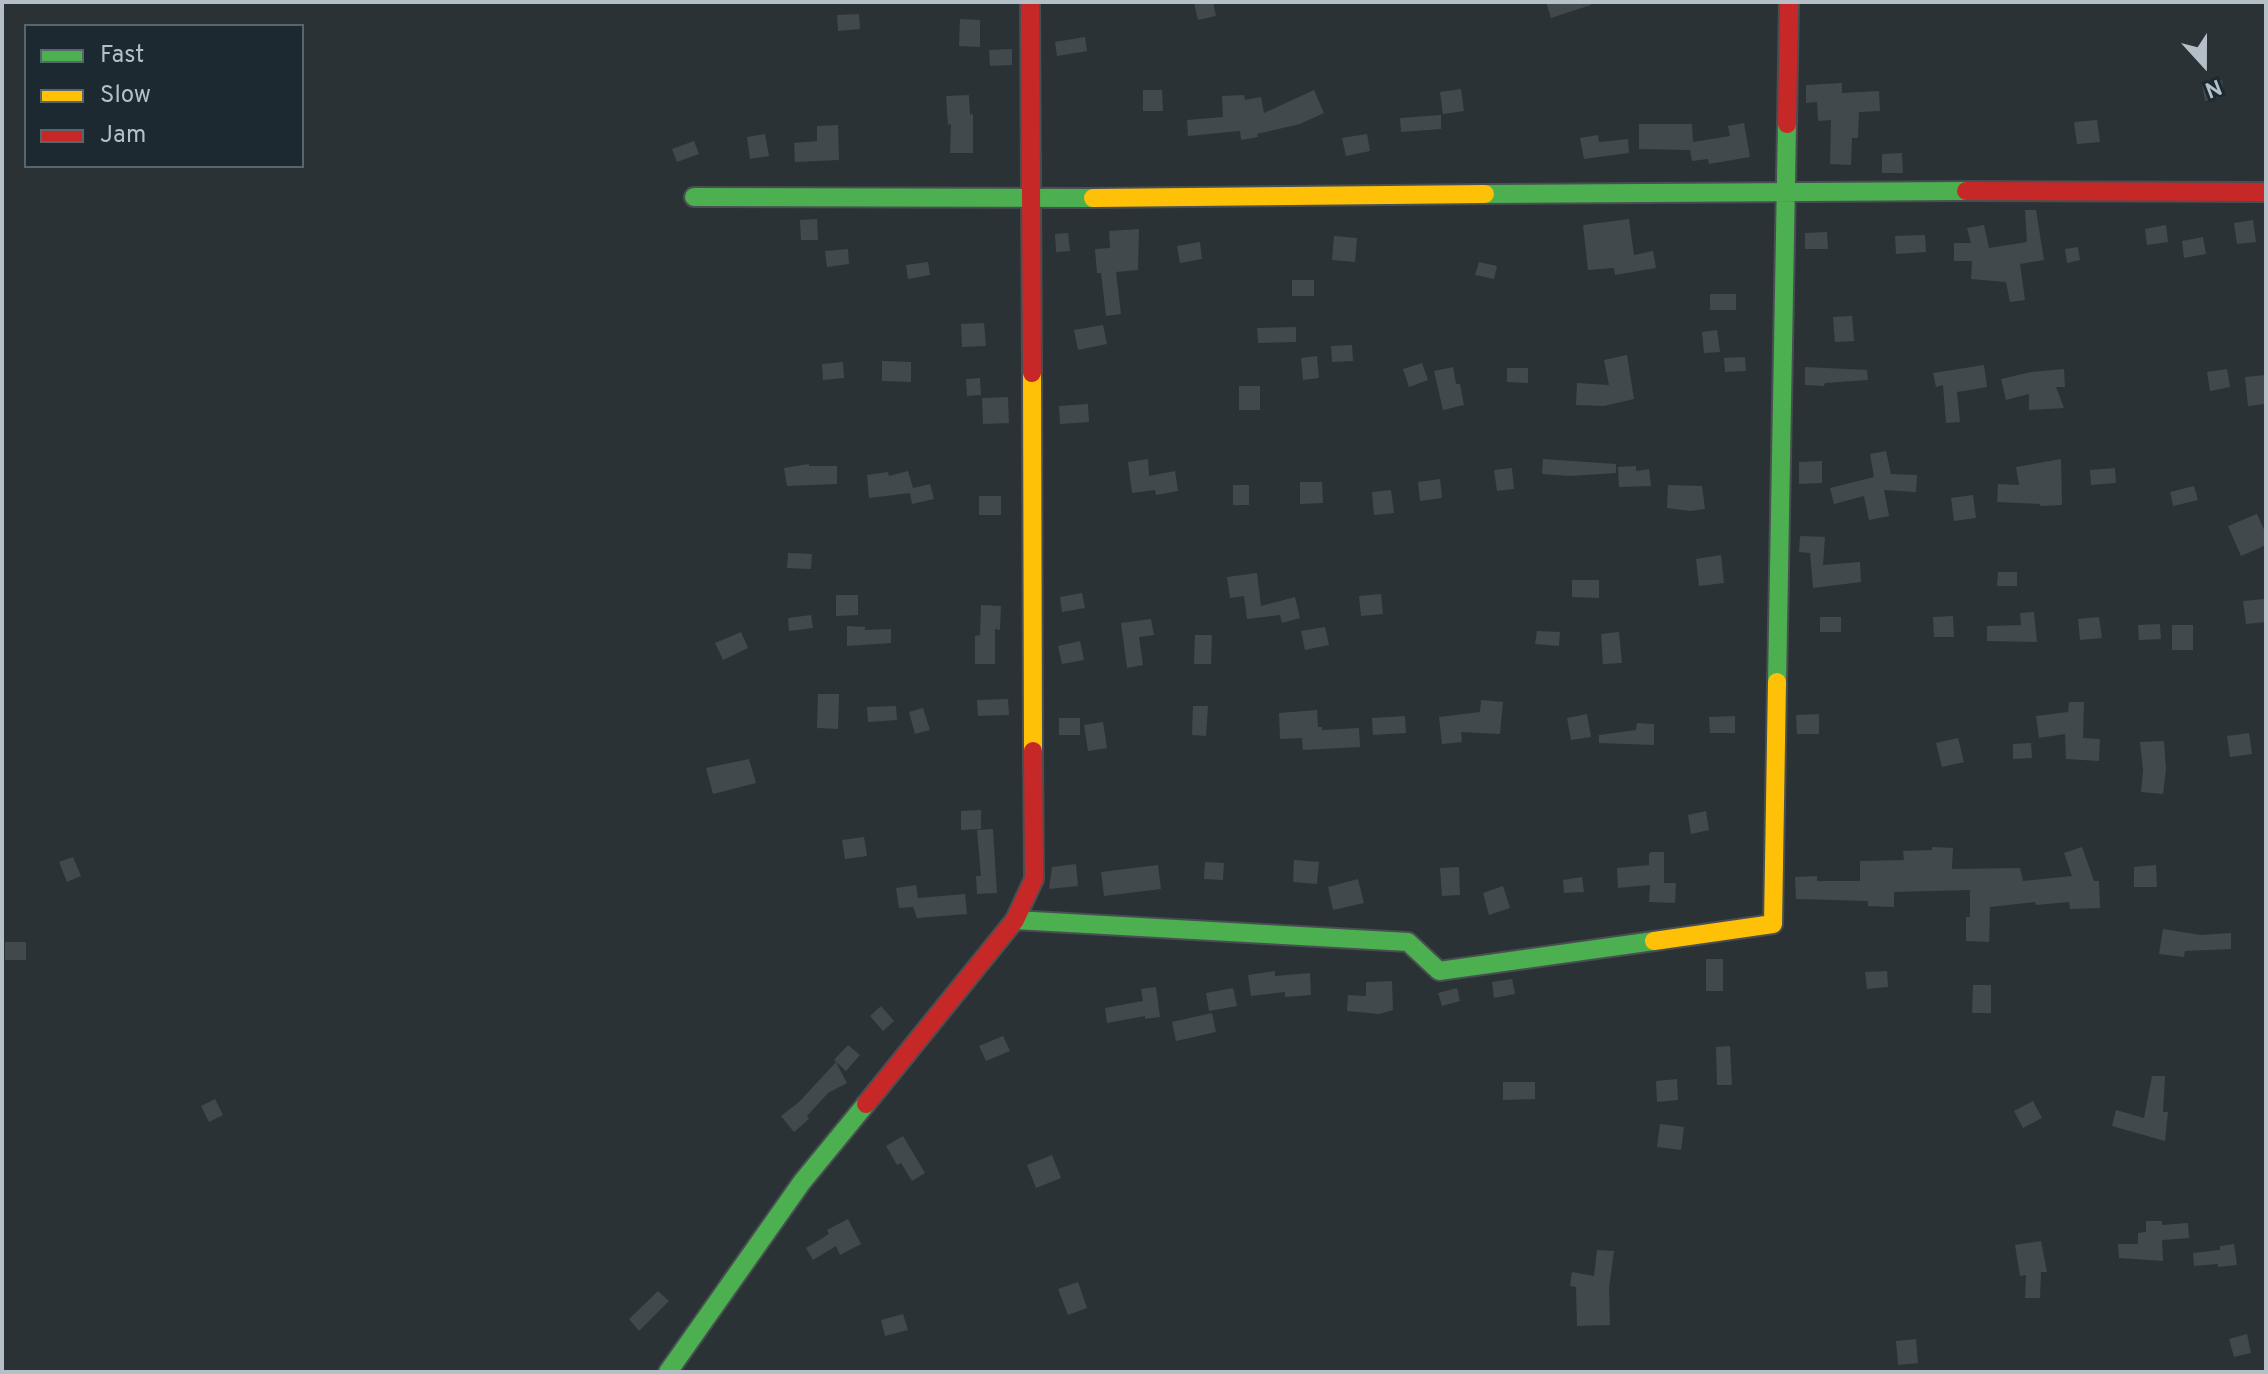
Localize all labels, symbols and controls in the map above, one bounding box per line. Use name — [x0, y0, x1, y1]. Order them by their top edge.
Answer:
legend — [24, 24, 304, 168]
north arrow — [2164, 24, 2244, 104]
text: Fast — [100, 41, 144, 71]
text: N — [2201, 71, 2225, 102]
text: Slow — [100, 81, 151, 111]
text: Jam — [100, 121, 146, 151]

